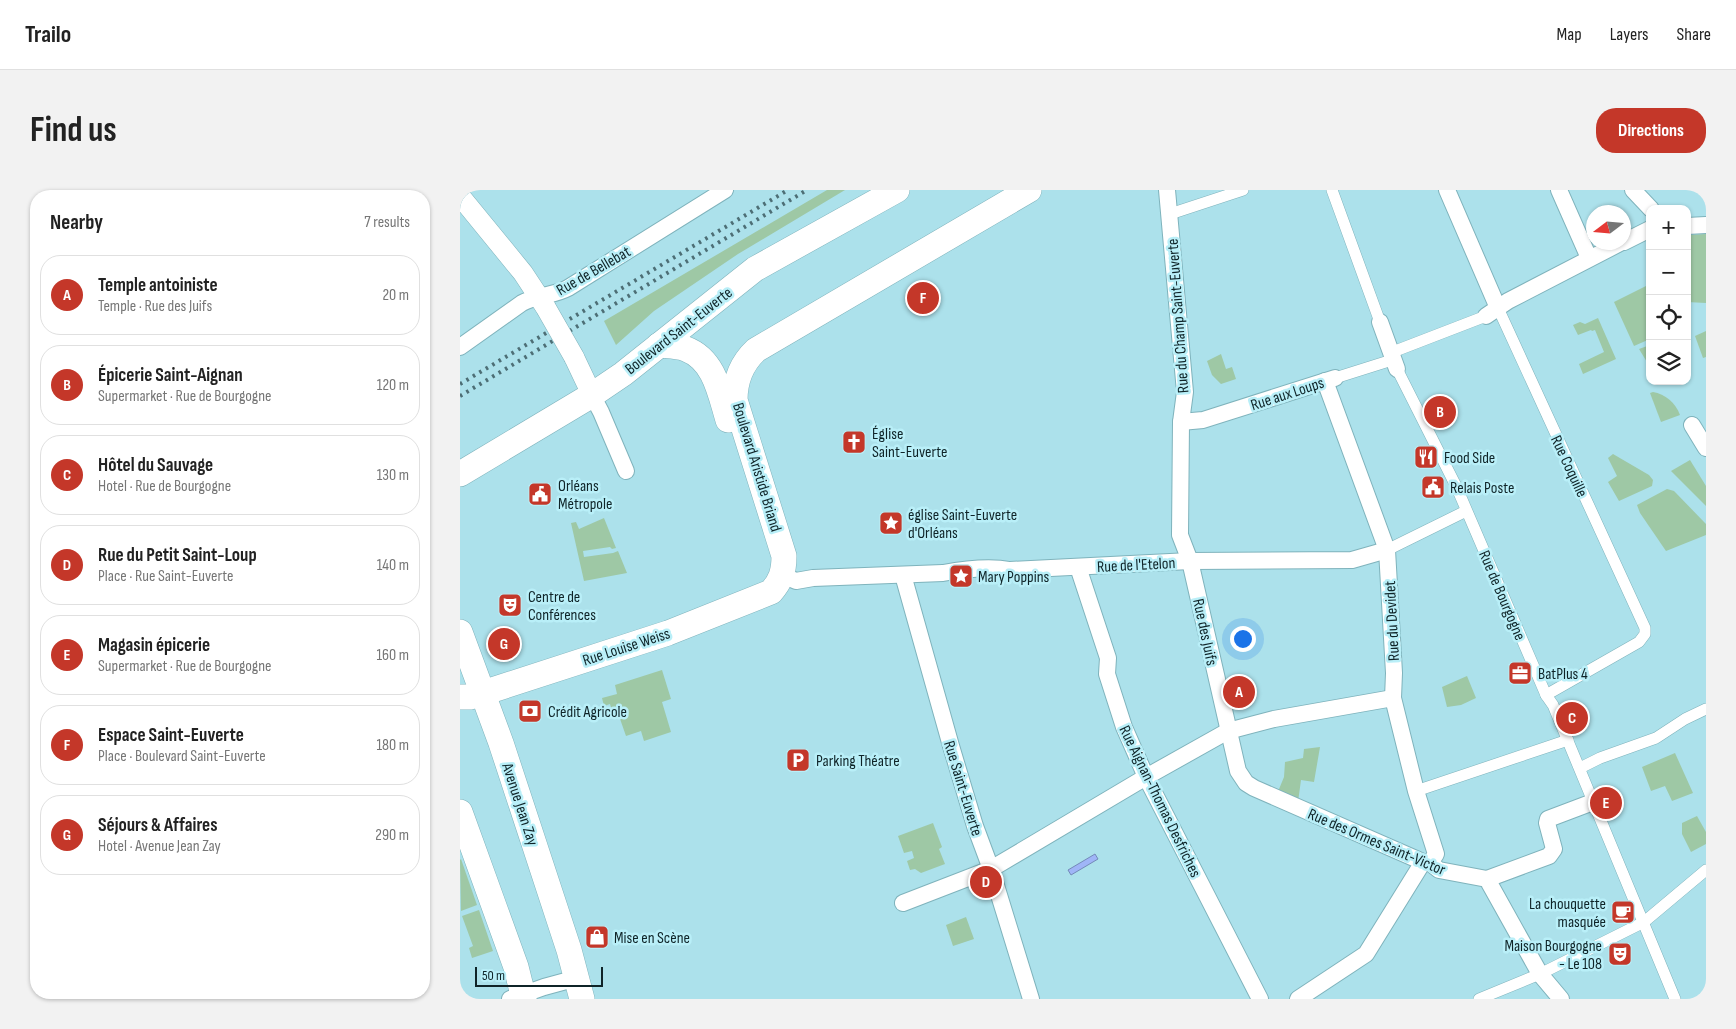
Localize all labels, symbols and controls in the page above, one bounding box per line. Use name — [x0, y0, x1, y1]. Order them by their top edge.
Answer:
text: Trailo — [25, 20, 71, 49]
text: Map — [1557, 24, 1582, 45]
text: Layers — [1610, 24, 1649, 45]
text: Share — [1677, 24, 1711, 45]
button: Directions — [1596, 108, 1706, 153]
text: Find us — [30, 109, 117, 152]
north arrow — [1586, 205, 1631, 250]
map controls — [1646, 205, 1691, 385]
button: + — [1646, 205, 1691, 250]
text: Nearby — [50, 210, 103, 235]
text: 7 results — [364, 213, 410, 232]
street label: Rue du Champ Saint-Euverte — [1164, 238, 1193, 394]
street label: Rue de Bellebat — [553, 242, 634, 300]
button: − — [1646, 250, 1691, 295]
text: Temple antoiniste — [98, 274, 218, 297]
pin: F — [907, 279, 939, 317]
street label: Boulevard Saint-Euverte — [622, 283, 736, 379]
text: A — [63, 286, 71, 305]
text: 20 m — [382, 286, 409, 305]
button: locate — [1646, 295, 1691, 340]
text: Temple · Rue des Juifs — [98, 297, 212, 316]
button: layers — [1646, 340, 1691, 385]
text: Épicerie Saint-Aignan — [98, 364, 243, 387]
street label: Rue aux Loups — [1248, 374, 1327, 415]
text: B — [63, 376, 71, 395]
text: 120 m — [377, 376, 409, 395]
text: Supermarket · Rue de Bourgogne — [98, 387, 272, 406]
pin: B — [1424, 393, 1456, 431]
street label: Boulevard Aristide Briand — [728, 401, 785, 534]
place label: Église Saint-Euverte — [872, 425, 947, 462]
church icon: Église Saint-Euverte — [841, 429, 867, 455]
street label: Rue Coquille — [1546, 433, 1591, 501]
restaurant icon: Food Side — [1413, 444, 1439, 470]
place label: Food Side — [1444, 449, 1495, 468]
text: Hôtel du Sauvage — [98, 454, 213, 477]
text: C — [63, 466, 71, 485]
text: 130 m — [377, 466, 409, 485]
public building icon: Relais Poste — [1420, 474, 1446, 500]
text: Hotel · Rue de Bourgogne — [98, 477, 231, 496]
place label: Orléans Métropole — [558, 477, 612, 514]
place label: Relais Poste — [1450, 479, 1514, 498]
public building icon: Orléans Métropole — [527, 481, 553, 507]
place label: église Saint-Euverte d'Orléans — [908, 506, 1017, 543]
place icon: église Saint-Euverte d'Orléans — [878, 510, 904, 536]
text: Rue du Petit Saint-Loup — [98, 544, 257, 567]
street label: Rue de Bourgogne — [1474, 548, 1529, 643]
street label: Rue de l'Etelon — [1096, 554, 1176, 577]
text: D — [63, 556, 71, 575]
text: 140 m — [377, 556, 409, 575]
place icon: Mary Poppins — [948, 563, 974, 589]
text: Place · Rue Saint-Euverte — [98, 567, 233, 586]
place label: Mary Poppins — [978, 568, 1050, 587]
street label: Rue du Devidet — [1381, 580, 1404, 661]
place label: Centre de Conférences — [528, 588, 596, 625]
theatre icon: Centre de Conférences — [497, 592, 523, 618]
street label: Rue des Juifs — [1188, 597, 1221, 668]
street label: Rue Louise Weiss — [580, 624, 673, 670]
pin: G — [488, 625, 520, 663]
your location — [1230, 626, 1256, 652]
text: Magasin épicerie — [98, 634, 210, 657]
text: E — [64, 646, 70, 665]
text: 160 m — [376, 646, 409, 665]
text: Supermarket · Rue de Bourgogne — [98, 657, 272, 676]
office icon: BatPlus 4 — [1507, 660, 1533, 686]
place label: BatPlus 4 — [1538, 665, 1588, 684]
pin: A — [1223, 673, 1255, 711]
bank icon: Crédit Agricole — [517, 698, 543, 724]
pin: C — [1556, 699, 1588, 737]
place label: Crédit Agricole — [548, 703, 627, 722]
street label: Rue Aignan-Thomas Desfriches — [1115, 723, 1205, 881]
text: Espace Saint-Euverte — [98, 724, 244, 747]
text: F — [64, 736, 70, 755]
text: 180 m — [376, 736, 409, 755]
street label: Rue Saint-Euverte — [939, 739, 986, 838]
text: Place · Boulevard Saint-Euverte — [98, 747, 266, 766]
parking icon: Parking Théatre — [785, 747, 811, 773]
place label: Parking Théatre — [816, 752, 900, 771]
street label: Avenue Jean Zay — [497, 760, 542, 848]
pin: E — [1590, 784, 1622, 822]
street label: Rue des Ormes Saint-Victor — [1305, 805, 1448, 880]
text: Séjours & Affaires — [98, 814, 218, 837]
text: G — [63, 826, 71, 845]
text: 290 m — [375, 826, 409, 845]
text: Hotel · Avenue Jean Zay — [98, 837, 221, 856]
pin: D — [970, 863, 1002, 901]
place label: La chouquette masquée — [1529, 895, 1606, 932]
cafe icon: La chouquette masquée — [1610, 899, 1636, 925]
shop icon: Mise en Scène — [584, 924, 610, 950]
place label: Mise en Scène — [614, 929, 690, 948]
place label: Maison Bourgogne - Le 108 — [1504, 937, 1602, 974]
theatre icon: Maison Bourgogne - Le 108 — [1607, 941, 1633, 967]
scale bar — [475, 964, 602, 987]
text: 50 m — [482, 967, 505, 984]

